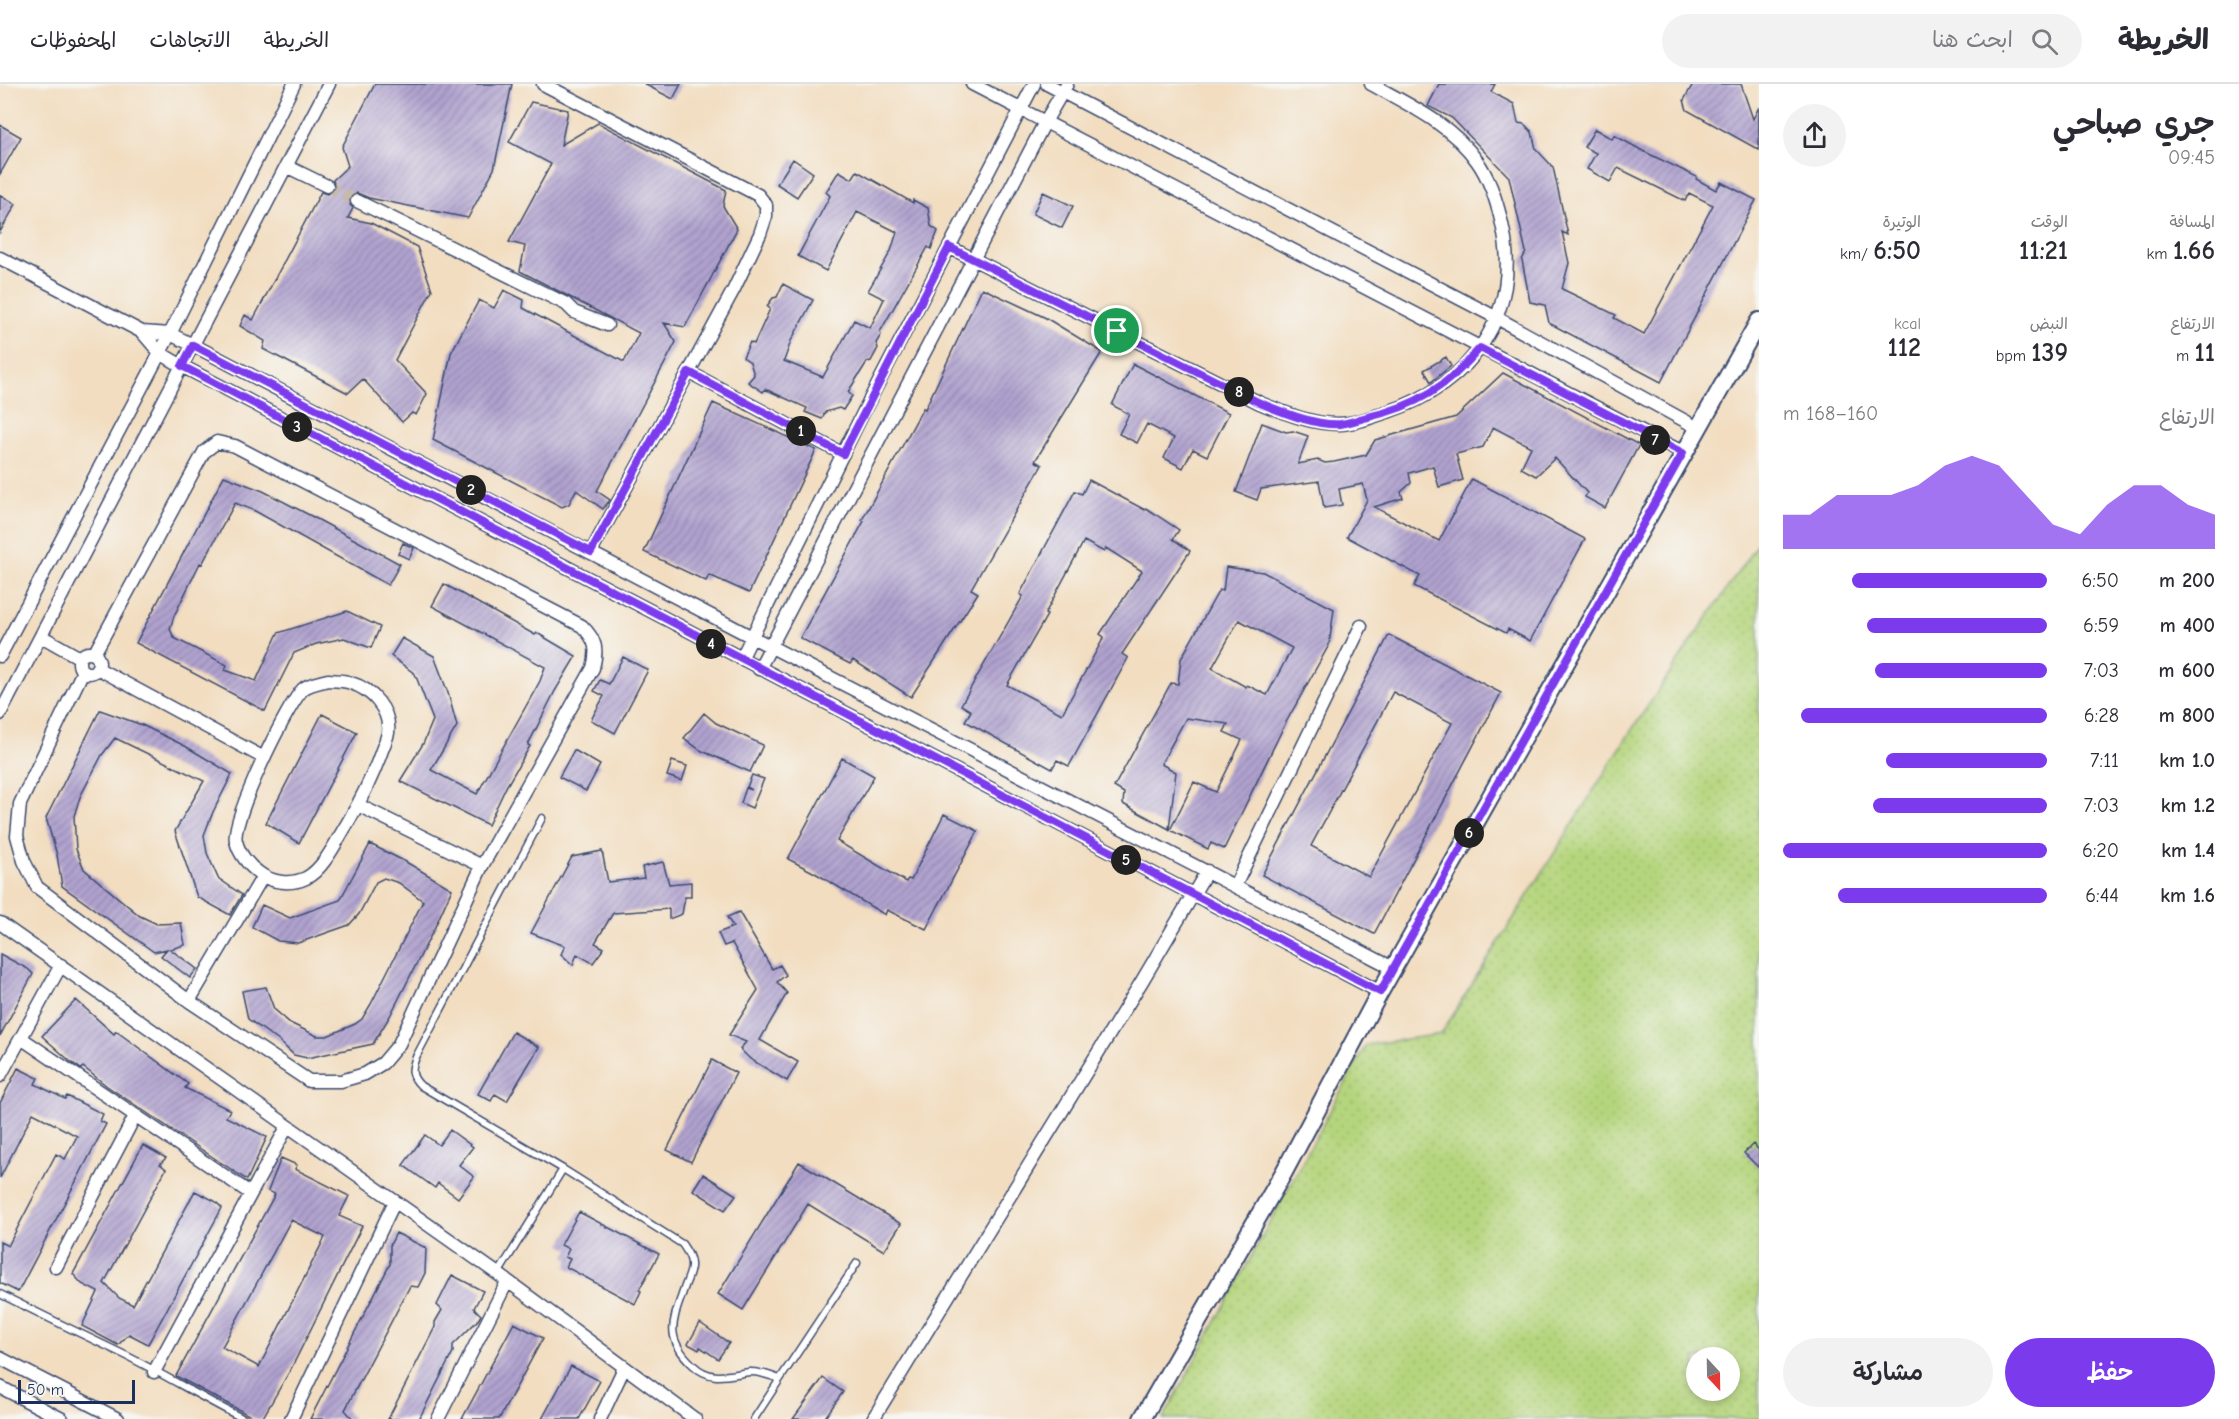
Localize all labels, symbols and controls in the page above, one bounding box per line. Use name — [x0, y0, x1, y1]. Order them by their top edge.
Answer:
search box — [1662, 14, 2082, 68]
text: الخريطة — [2118, 24, 2209, 56]
icon: search — [2028, 25, 2061, 58]
text: ابحث هنا — [1932, 27, 2013, 53]
text: المحفوظات — [30, 28, 116, 52]
text: الاتجاهات — [149, 28, 231, 52]
text: الخريطة — [264, 28, 329, 52]
button: share — [1783, 104, 1846, 167]
text: جري صباحي — [2052, 104, 2215, 142]
text: 09:45 — [2168, 146, 2215, 169]
text: الوتيرة — [1882, 213, 1921, 231]
text: الوقت — [2031, 213, 2068, 231]
text: المسافة — [2169, 213, 2215, 231]
text: 6:50 — [1873, 236, 1921, 266]
text: 11:21 — [2019, 236, 2068, 266]
text: 1.66 — [2173, 236, 2215, 266]
text: /km — [1840, 245, 1873, 263]
text: km — [2147, 245, 2173, 263]
pin — [1091, 305, 1142, 356]
icon: arrive — [1100, 314, 1133, 347]
text: kcal — [1894, 315, 1921, 333]
text: النبض — [2030, 315, 2068, 333]
text: الارتفاع — [2170, 315, 2215, 333]
text: 112 — [1888, 333, 1921, 363]
text: 139 — [2031, 338, 2068, 368]
text: 11 — [2195, 338, 2215, 368]
text: bpm — [1996, 347, 2031, 365]
text: m — [2176, 347, 2195, 365]
pin: 8 — [1224, 377, 1254, 407]
text: 8 — [1235, 383, 1243, 401]
text: 160–168 m — [1783, 402, 1878, 425]
text: الارتفاع — [2159, 406, 2215, 429]
pin: 3 — [282, 412, 312, 442]
pin: 1 — [786, 416, 816, 446]
text: 3 — [293, 418, 301, 436]
text: 1 — [798, 422, 804, 440]
pin: 7 — [1640, 425, 1670, 455]
text: 7 — [1651, 431, 1659, 449]
pin: 2 — [456, 475, 486, 505]
text: 2 — [467, 481, 475, 499]
text: 6:50 — [2082, 569, 2119, 592]
text: 200 m — [2159, 569, 2215, 592]
text: 6:59 — [2083, 614, 2119, 637]
text: 400 m — [2160, 614, 2215, 637]
pin: 4 — [696, 629, 726, 659]
text: 4 — [707, 635, 715, 653]
text: 7:03 — [2084, 659, 2119, 682]
text: 600 m — [2159, 659, 2215, 682]
text: 6:28 — [2084, 704, 2119, 727]
text: 800 m — [2159, 704, 2215, 727]
text: 7:11 — [2090, 749, 2119, 772]
text: 1.0 km — [2159, 749, 2215, 772]
text: 7:03 — [2084, 794, 2119, 817]
text: 1.2 km — [2161, 794, 2215, 817]
pin: 6 — [1454, 818, 1484, 848]
text: 6 — [1465, 824, 1473, 842]
text: 6:20 — [2082, 839, 2119, 862]
text: 1.4 km — [2161, 839, 2215, 862]
pin: 5 — [1111, 845, 1141, 875]
text: 5 — [1122, 851, 1130, 869]
text: 6:44 — [2085, 884, 2119, 907]
text: 1.6 km — [2160, 884, 2215, 907]
button: مشاركة — [1783, 1338, 1993, 1407]
button: حفظ — [2005, 1338, 2215, 1407]
north arrow — [1686, 1347, 1740, 1401]
map controls — [1686, 1347, 1740, 1401]
scale bar — [18, 1377, 135, 1404]
text: 50 m — [27, 1381, 64, 1399]

